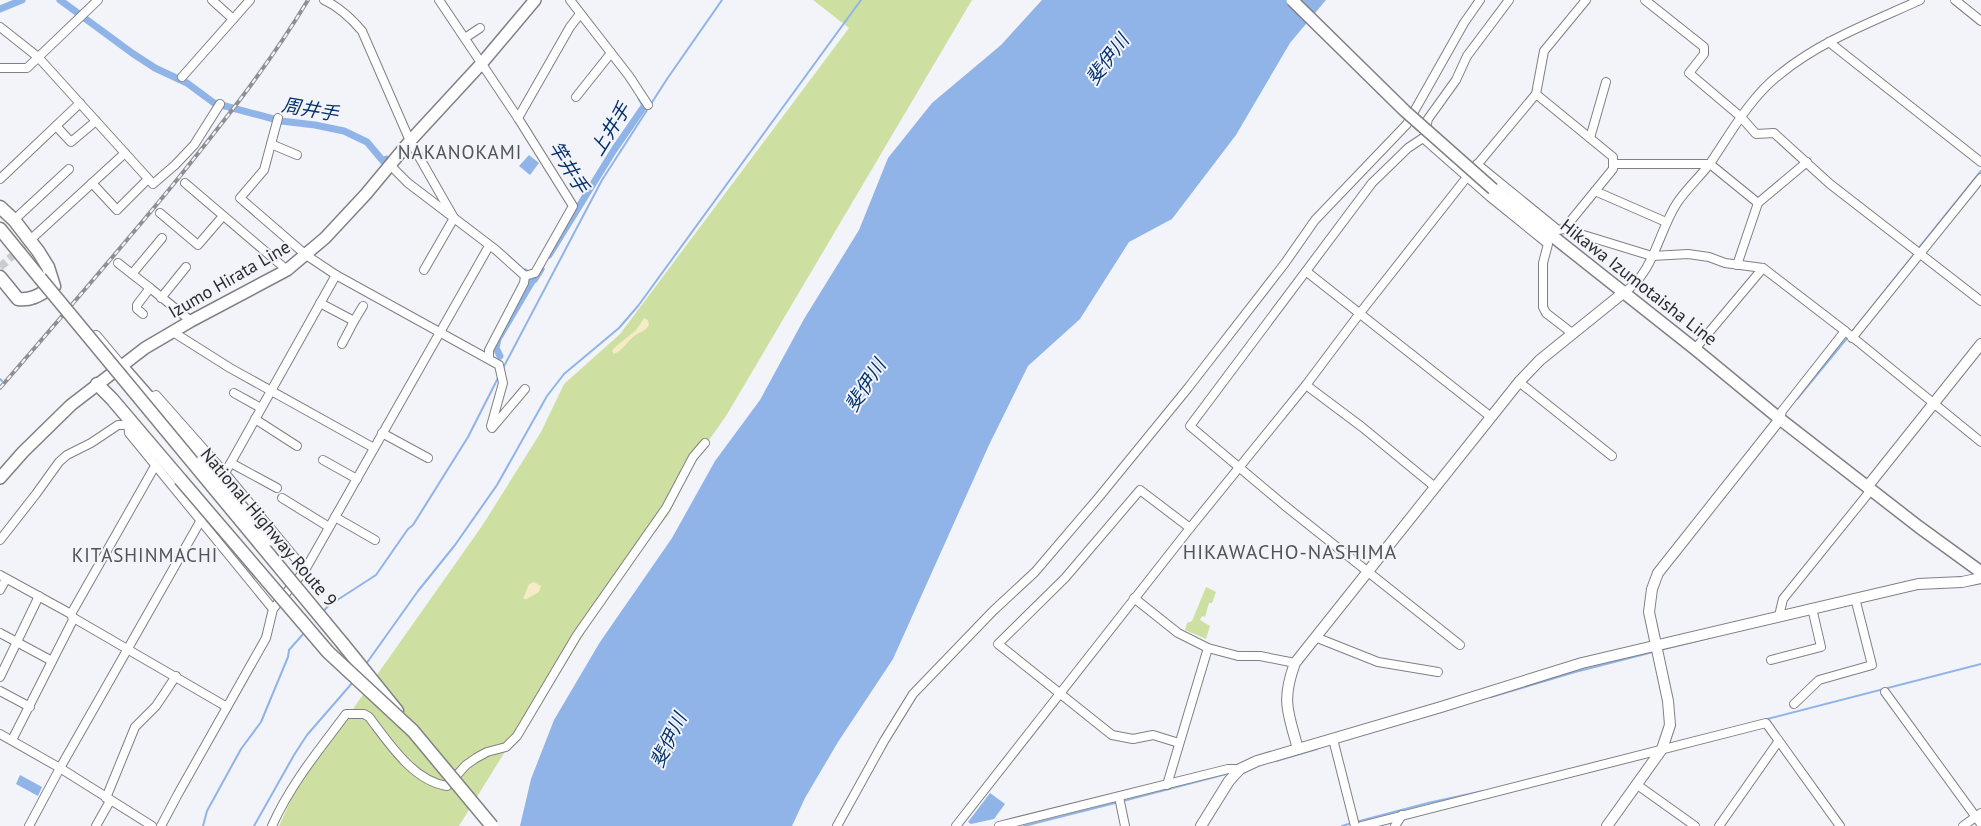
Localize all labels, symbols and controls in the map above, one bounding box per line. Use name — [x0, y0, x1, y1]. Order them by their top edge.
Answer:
water label: 斐伊川 — [1080, 27, 1135, 89]
water label: 周井手 — [280, 92, 341, 126]
water label: 上井手 — [585, 98, 636, 160]
water label: 竿井手 — [544, 136, 595, 198]
district label: NAKANOKAMI — [398, 140, 522, 164]
street label: Hikawa Izumotaisha Line — [1556, 214, 1722, 350]
street label: Izumo Hirata Line — [164, 235, 294, 323]
water label: 斐伊川 — [839, 353, 892, 415]
street label: National Highway Route 9 — [196, 443, 342, 611]
district label: HIKAWACHO-NASHIMA — [1183, 539, 1397, 565]
district label: KITASHINMACHI — [72, 543, 218, 567]
water label: 斐伊川 — [645, 707, 692, 771]

